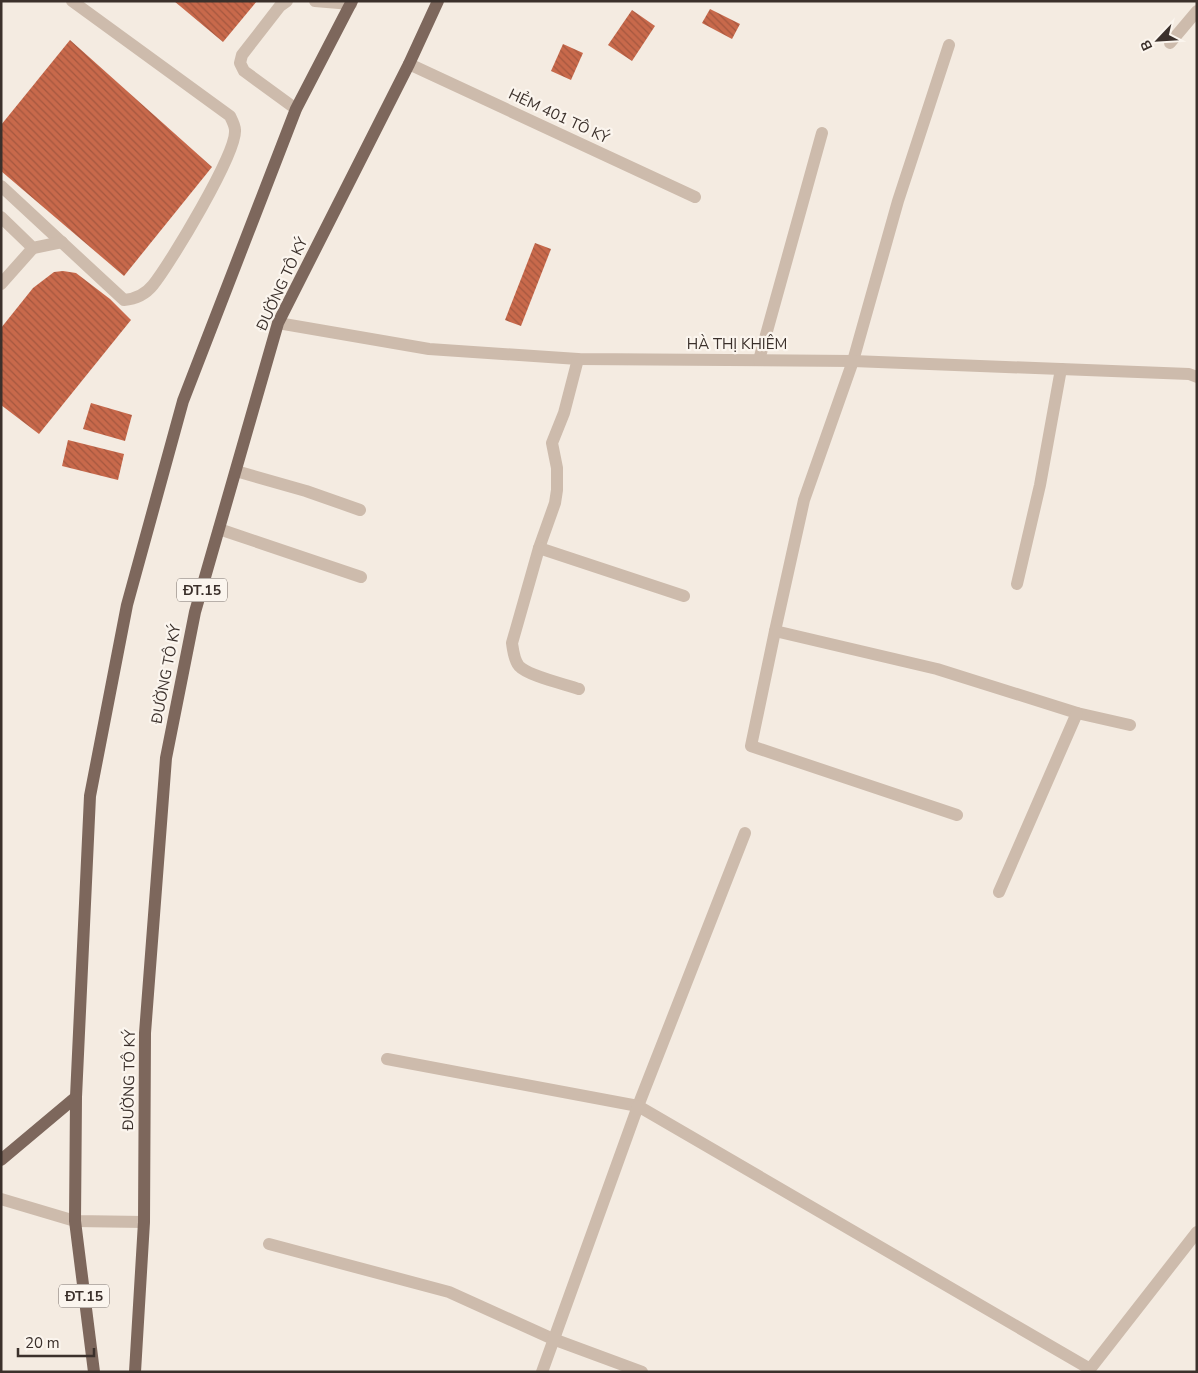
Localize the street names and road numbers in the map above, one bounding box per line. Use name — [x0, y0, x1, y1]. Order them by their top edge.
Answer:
street label: HẺM 401 TÔ KÝ — [505, 83, 614, 149]
street label: ĐƯỜNG TÔ KÝ — [250, 233, 313, 335]
street label: HÀ THỊ KHIÊM — [687, 334, 787, 354]
road number: ĐT.15 — [177, 578, 227, 602]
street label: ĐƯỜNG TÔ KÝ — [145, 621, 186, 726]
street label: ĐƯỜNG TÔ KÝ — [117, 1028, 140, 1132]
road number: ĐT.15 — [59, 1284, 109, 1308]

